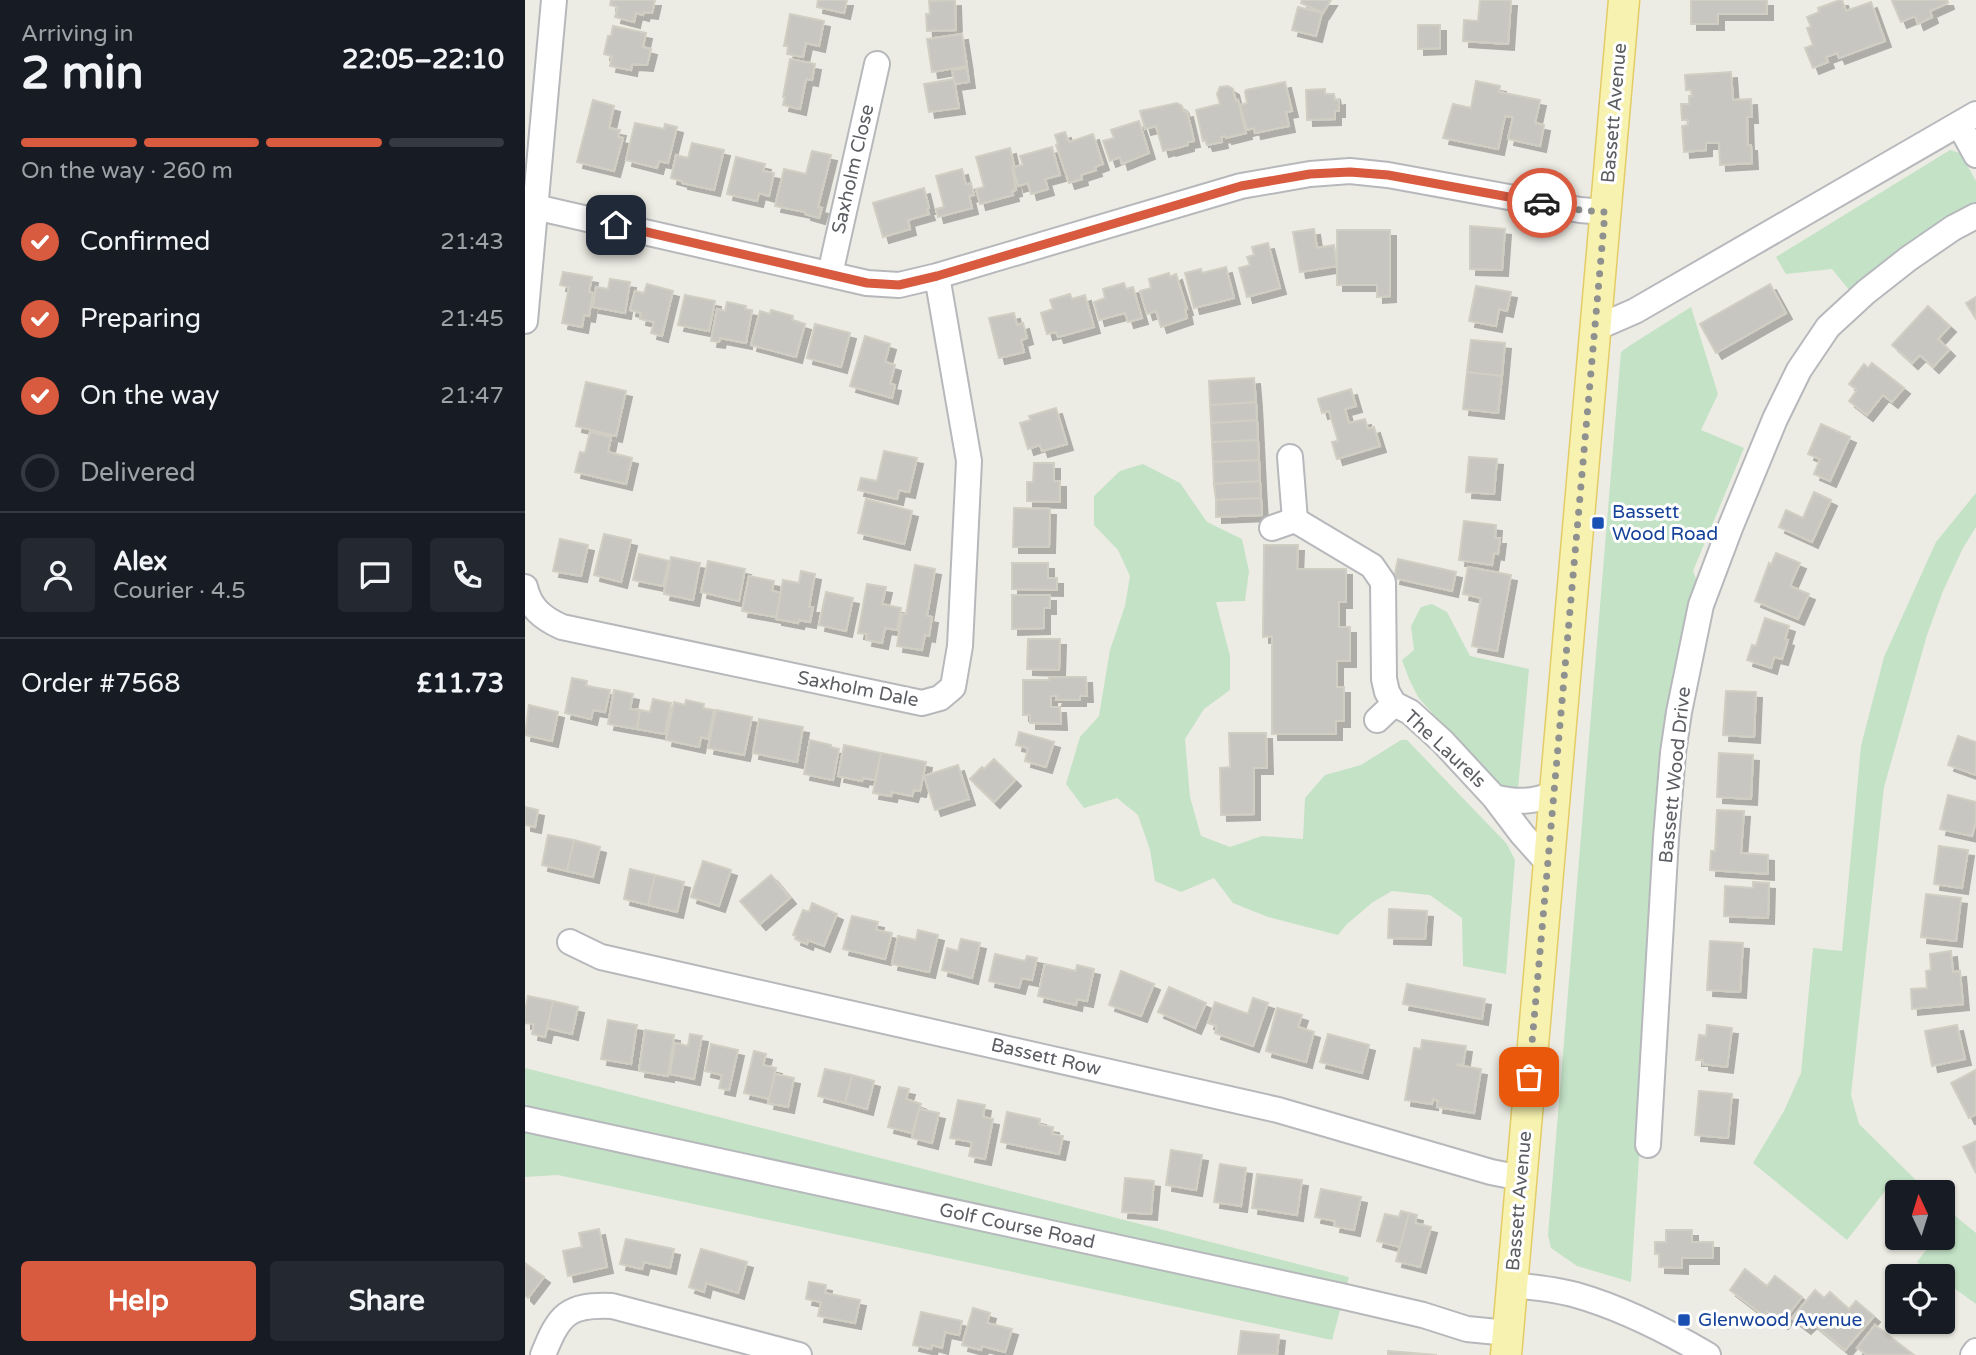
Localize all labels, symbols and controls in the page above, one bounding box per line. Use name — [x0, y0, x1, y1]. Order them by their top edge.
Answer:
text: Arriving in — [21, 20, 134, 48]
street label: Bassett Avenue — [1597, 42, 1631, 184]
text: 22:05–22:10 — [342, 44, 504, 75]
text: 2 min — [21, 46, 144, 101]
street label: Saxholm Close — [827, 102, 879, 236]
text: On the way · 260 m — [21, 157, 233, 185]
courier — [1507, 168, 1577, 238]
icon: car — [1523, 184, 1561, 222]
pin — [586, 195, 646, 255]
icon: home — [597, 206, 635, 244]
icon: check — [21, 223, 59, 261]
text: Confirmed — [80, 226, 210, 257]
text: 21:43 — [440, 228, 504, 256]
icon: check — [21, 300, 59, 338]
text: Preparing — [80, 303, 201, 334]
text: 21:45 — [440, 305, 504, 333]
icon: check — [21, 377, 59, 415]
text: On the way — [80, 380, 220, 411]
text: 21:47 — [440, 382, 504, 410]
text: Delivered — [80, 457, 196, 488]
place label: Bassett Wood Road — [1612, 501, 1718, 545]
marker: Bassett Wood Road — [1590, 515, 1606, 531]
button: person — [21, 538, 95, 612]
button: chat — [338, 538, 412, 612]
button: phone — [430, 538, 504, 612]
text: Alex — [113, 546, 167, 577]
text: Courier · 4.5 — [113, 577, 246, 605]
street label: Saxholm Dale — [795, 666, 921, 712]
text: Order #7568 — [21, 668, 181, 699]
text: £11.73 — [416, 668, 504, 699]
street label: Bassett Wood Drive — [1655, 686, 1695, 864]
street label: The Laurels — [1400, 706, 1490, 792]
street label: Bassett Row — [989, 1034, 1103, 1080]
pin — [1499, 1047, 1559, 1107]
icon: bag — [1510, 1058, 1548, 1096]
street label: Bassett Avenue — [1502, 1130, 1536, 1272]
north arrow — [1885, 1180, 1955, 1250]
map controls — [1885, 1180, 1955, 1334]
street label: Golf Course Road — [937, 1199, 1097, 1253]
button: Help — [21, 1261, 256, 1341]
button: Share — [270, 1261, 504, 1341]
button: locate — [1885, 1264, 1955, 1334]
place label: Glenwood Avenue — [1698, 1309, 1862, 1331]
marker: Glenwood Avenue — [1676, 1312, 1692, 1328]

